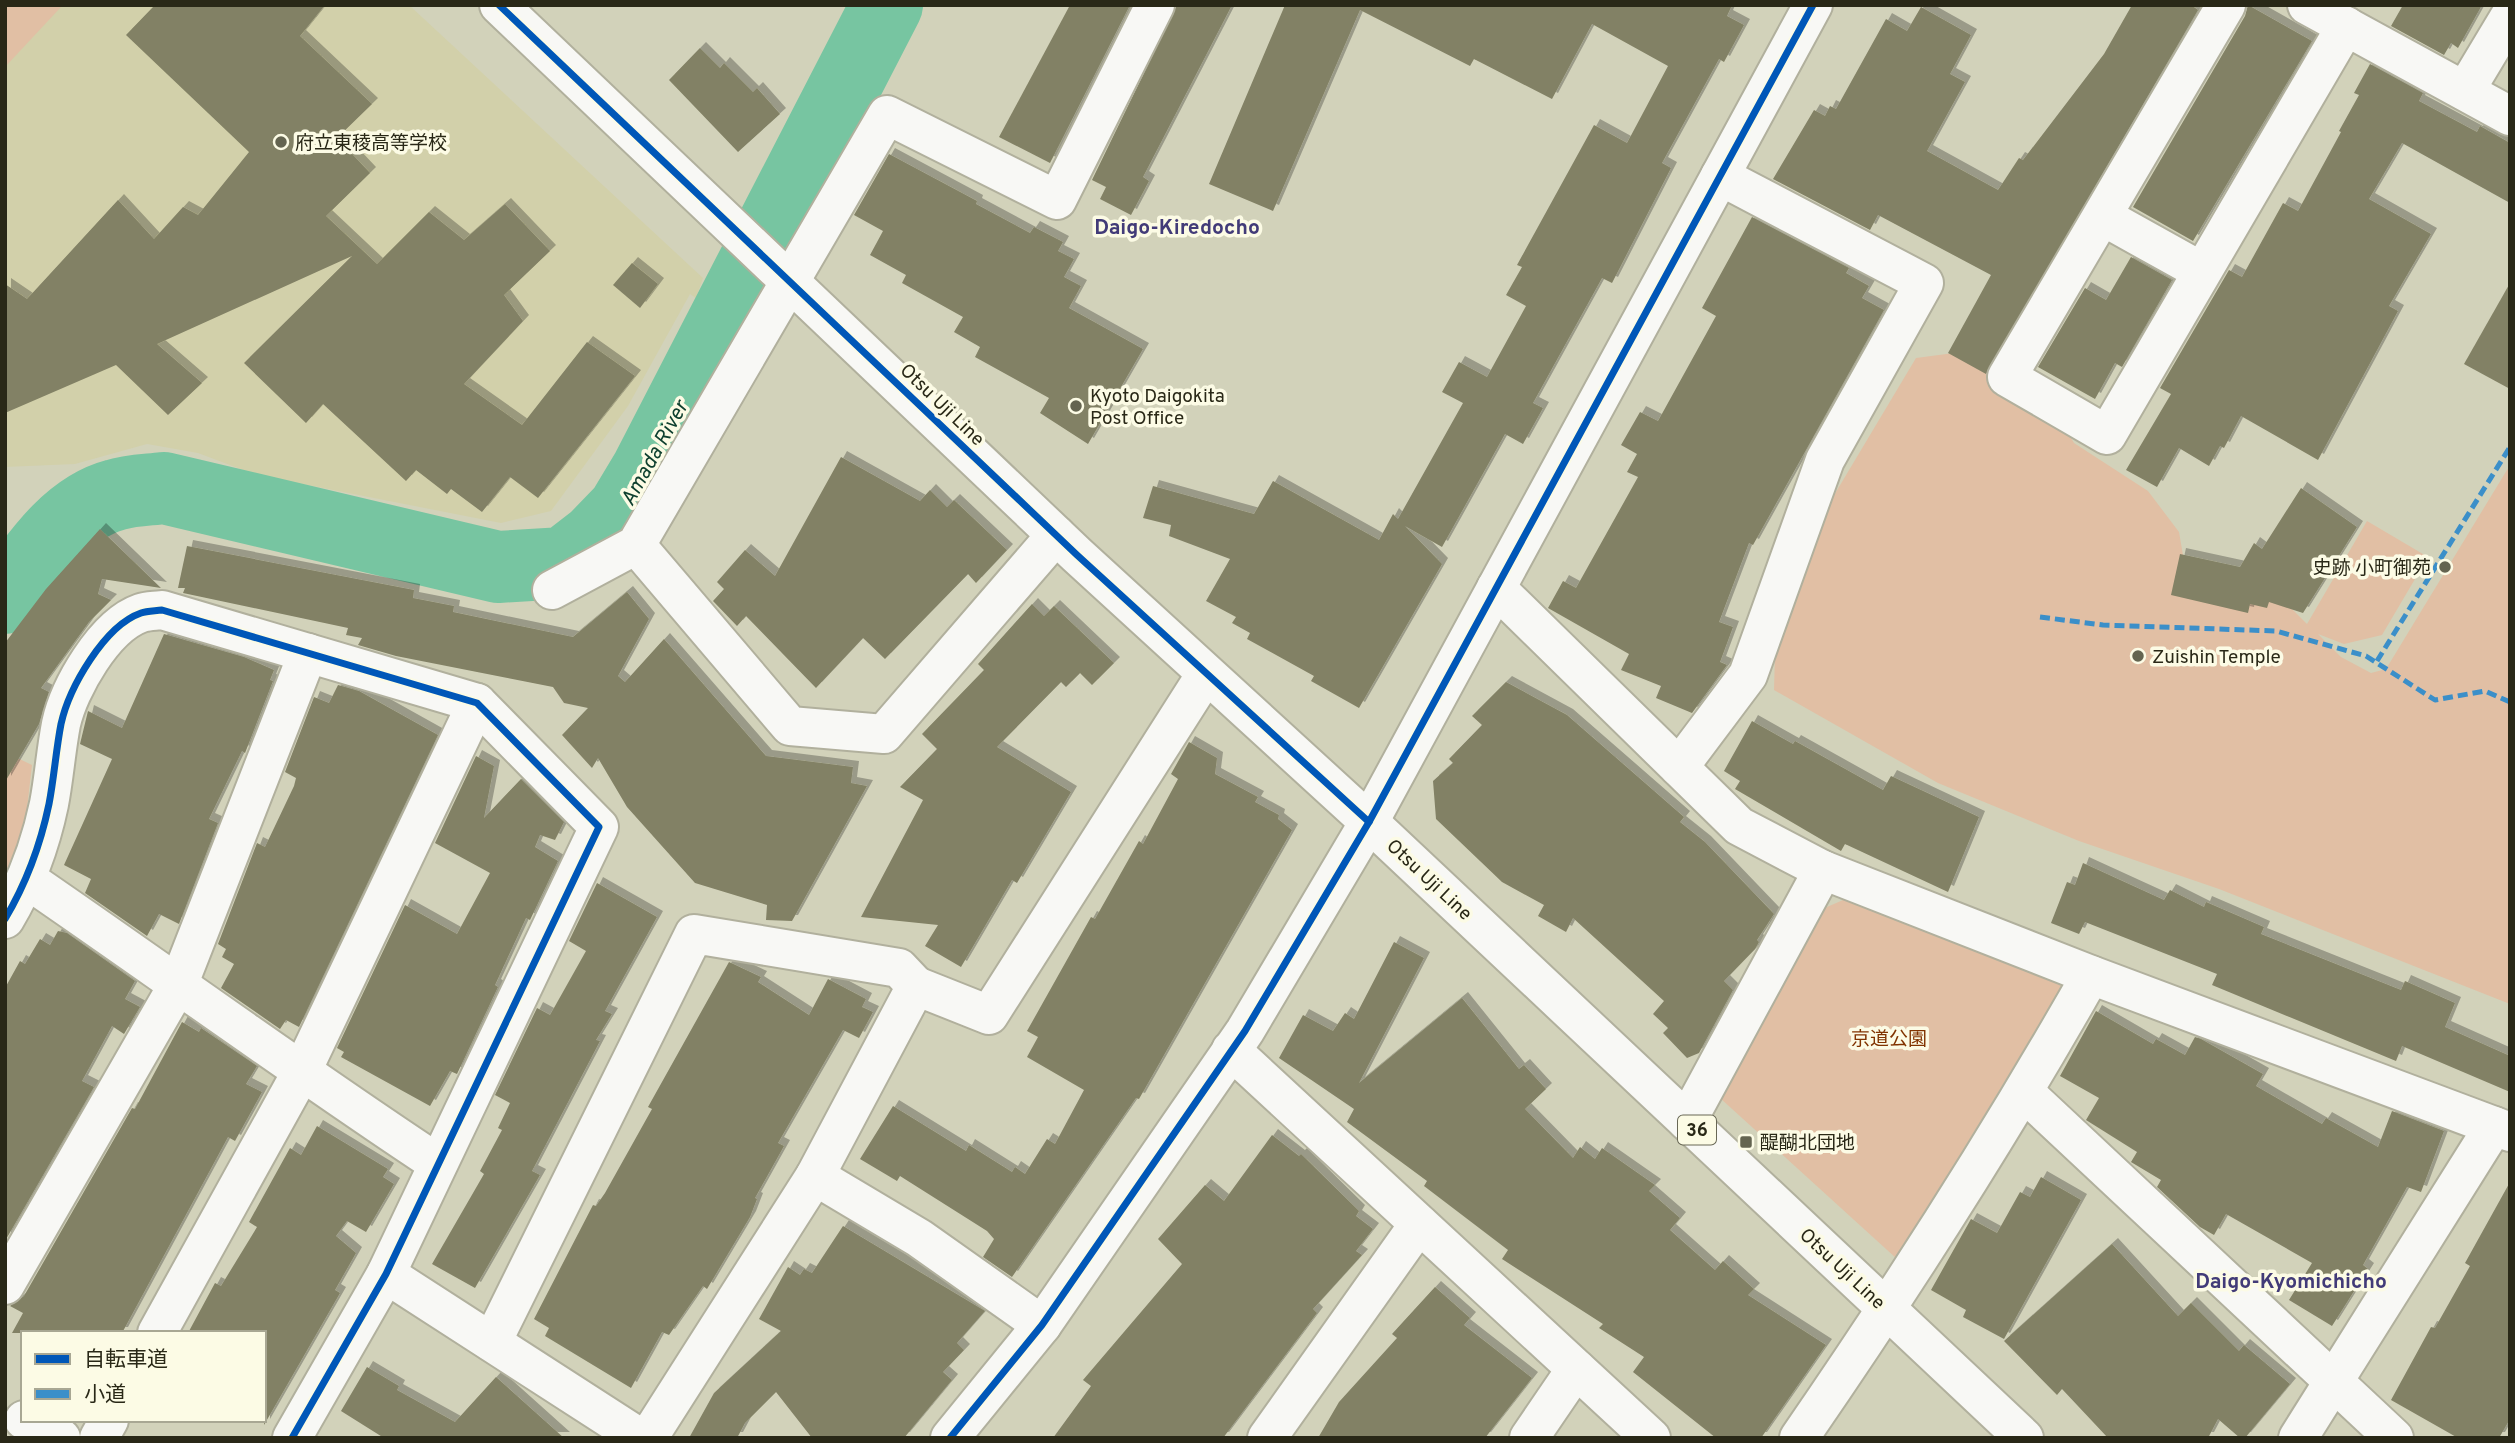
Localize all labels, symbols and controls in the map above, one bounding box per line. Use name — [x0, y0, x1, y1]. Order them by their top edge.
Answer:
place label: 府立東稜高等学校 — [295, 132, 447, 156]
marker: 府立東稜高等学校 — [273, 134, 289, 150]
district label: Daigo-Kiredocho — [1094, 215, 1260, 242]
street label: Otsu Uji Line — [894, 359, 989, 452]
place label: Kyoto Daigokita Post Office — [1090, 385, 1225, 431]
water label: Amada River — [615, 395, 696, 511]
marker: Kyoto Daigokita Post Office — [1068, 398, 1084, 414]
place label: 史跡 小町御苑 — [2313, 557, 2431, 581]
marker: 史跡 小町御苑 — [2437, 559, 2453, 575]
place label: Zuishin Temple — [2152, 646, 2281, 670]
marker: Zuishin Temple — [2130, 648, 2146, 664]
street label: Otsu Uji Line — [1381, 835, 1477, 926]
park label: 京道公園 — [1851, 1028, 1927, 1052]
road number: 36 — [1678, 1115, 1716, 1144]
place label: 醍醐北団地 — [1760, 1132, 1855, 1156]
marker: 醍醐北団地 — [1738, 1134, 1754, 1150]
street label: Otsu Uji Line — [1794, 1224, 1890, 1315]
district label: Daigo-Kyomichicho — [2195, 1269, 2387, 1296]
legend — [21, 1331, 266, 1422]
text: 自転車道 — [84, 1347, 168, 1374]
text: 小道 — [84, 1382, 126, 1409]

